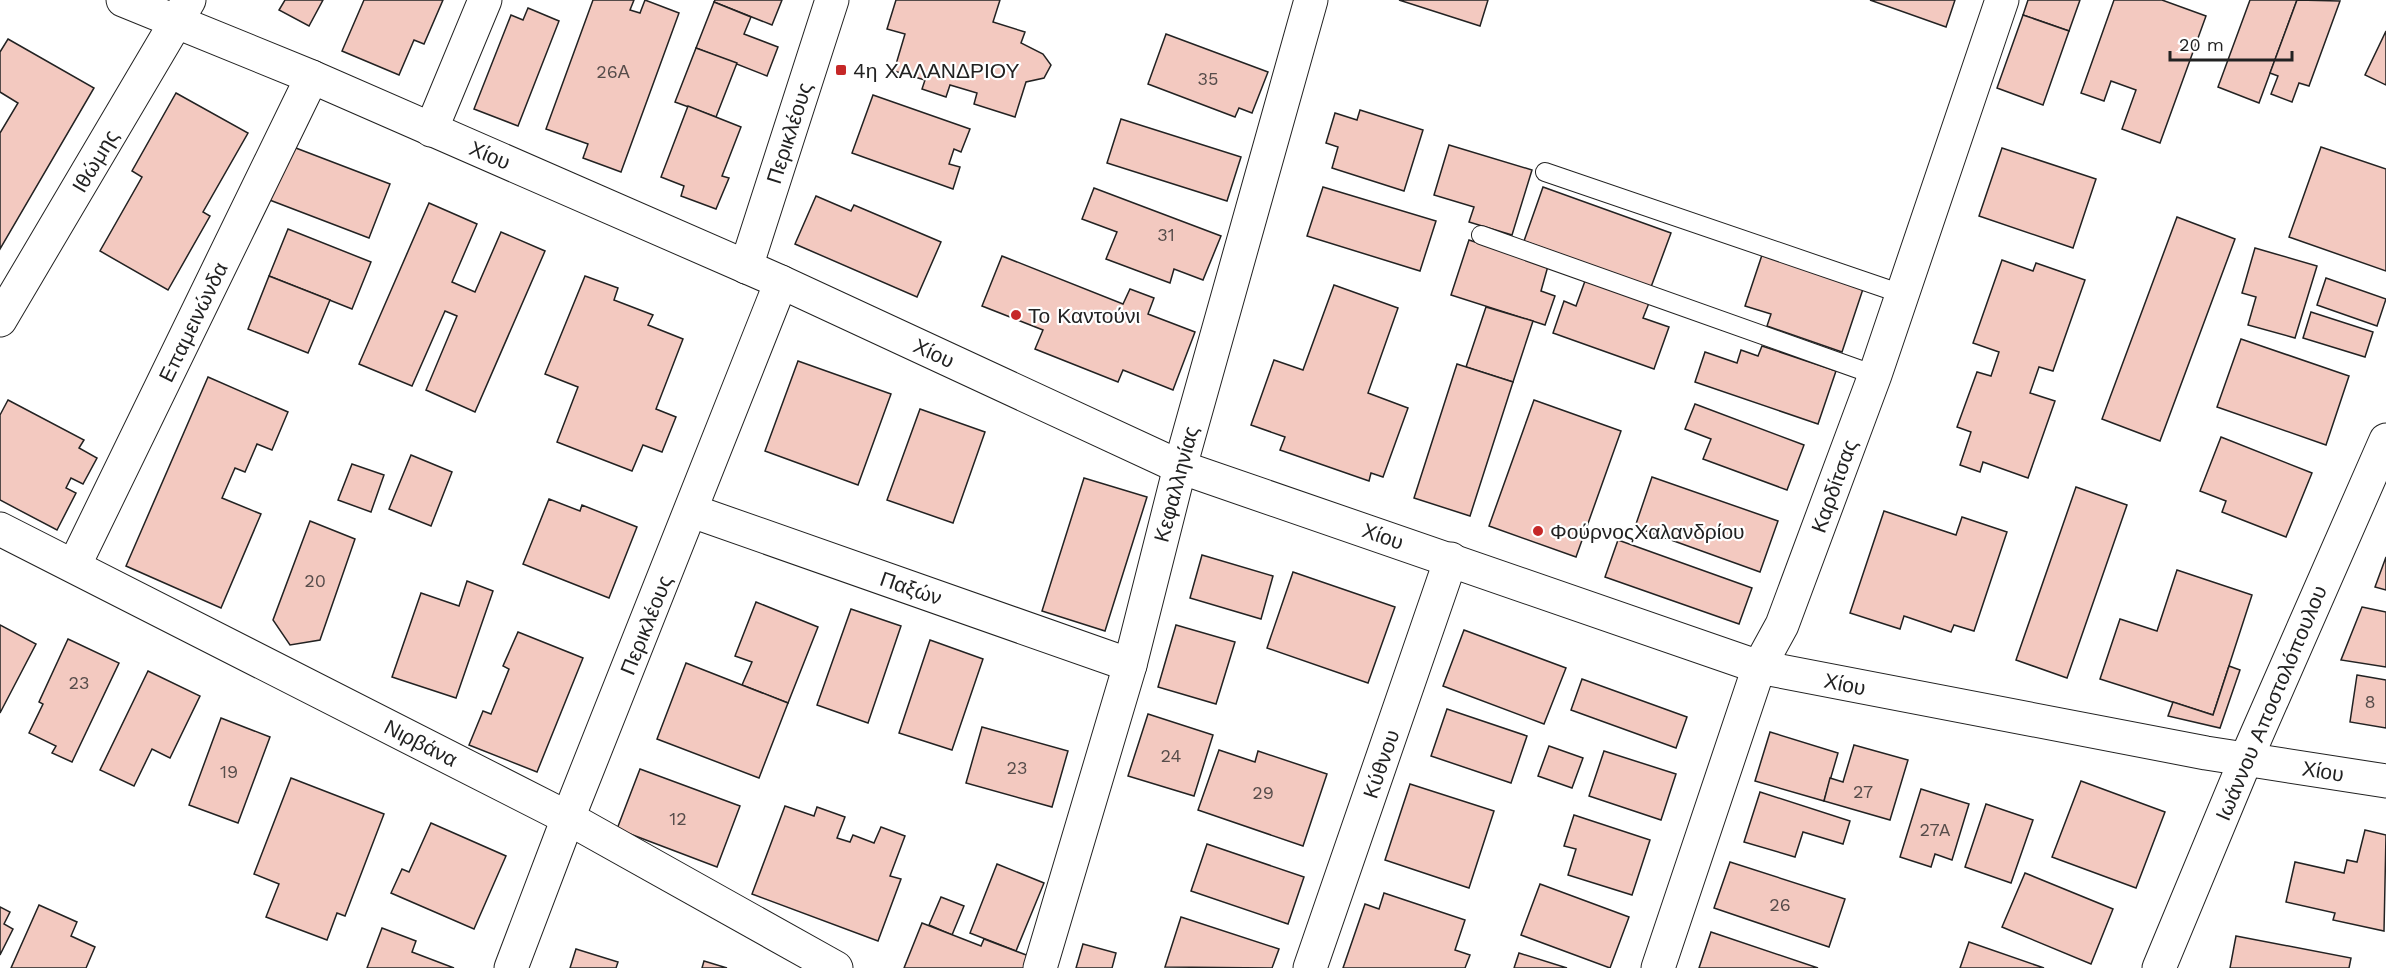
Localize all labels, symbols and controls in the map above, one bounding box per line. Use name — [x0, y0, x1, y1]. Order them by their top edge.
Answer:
scale bar — [2170, 24, 2292, 62]
text: 20 m — [2179, 34, 2224, 55]
place label: 4η ΧΑΛΑΝΔΡΙΟΥ — [853, 58, 1019, 83]
house number: 26Α — [596, 61, 630, 82]
marker: 4η ΧΑΛΑΝΔΡΙΟΥ — [834, 63, 848, 77]
house number: 35 — [1198, 68, 1218, 89]
street label: Περικλέους — [761, 79, 817, 187]
street label: Ιθώμης — [67, 125, 123, 197]
street label: Χίου — [466, 135, 514, 175]
house number: 31 — [1157, 224, 1175, 245]
street label: Επαμεινώνδα — [153, 258, 233, 386]
place label: Το Καντούνι — [1028, 303, 1140, 328]
marker: Το Καντούνι — [1009, 308, 1023, 322]
street label: Χίου — [910, 333, 958, 373]
street label: Κεφαλληνίας — [1148, 423, 1204, 545]
street label: Καρδίτσας — [1806, 436, 1862, 536]
street label: Χίου — [1359, 517, 1407, 555]
place label: ΦούρνοςΧαλανδρίου — [1550, 519, 1745, 544]
marker: ΦούρνοςΧαλανδρίου — [1531, 524, 1545, 538]
street label: Παξών — [877, 566, 945, 610]
house number: 20 — [304, 570, 326, 591]
street label: Περικλέους — [615, 572, 677, 678]
street label: Ιωάννου Αποστολόπουλου — [2210, 582, 2332, 824]
street label: Χίου — [1822, 668, 1868, 700]
house number: 23 — [69, 672, 90, 693]
house number: 8 — [2364, 691, 2376, 712]
street label: Νιρβάνα — [380, 714, 462, 772]
street label: Κύθνου — [1358, 726, 1404, 802]
house number: 24 — [1161, 745, 1181, 766]
street label: Χίου — [2300, 755, 2346, 787]
house number: 23 — [1007, 757, 1028, 778]
house number: 19 — [220, 761, 238, 782]
house number: 27 — [1853, 781, 1873, 802]
house number: 29 — [1252, 782, 1274, 803]
house number: 12 — [669, 808, 687, 829]
house number: 27A — [1919, 819, 1951, 840]
house number: 26 — [1769, 894, 1791, 915]

